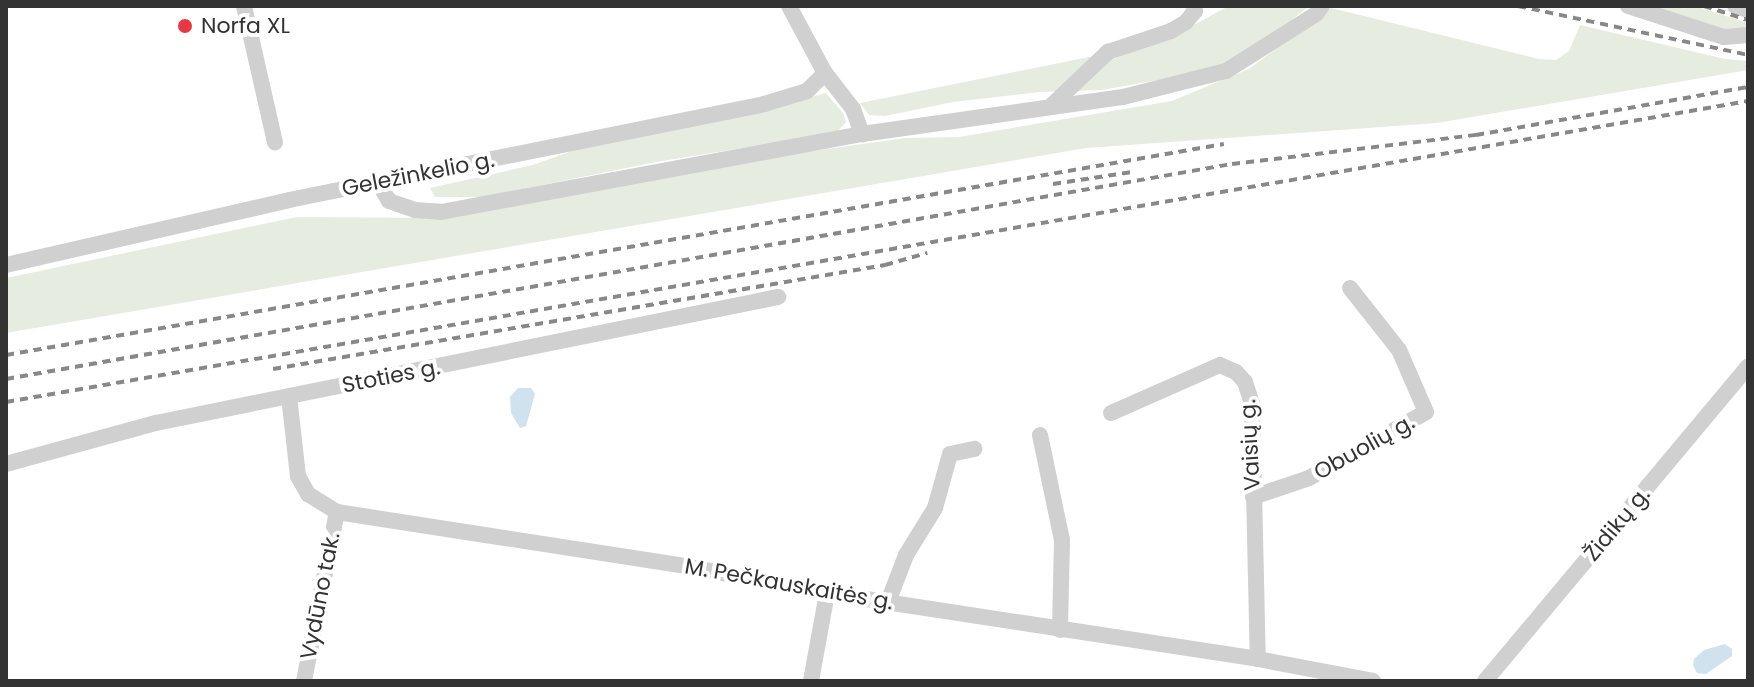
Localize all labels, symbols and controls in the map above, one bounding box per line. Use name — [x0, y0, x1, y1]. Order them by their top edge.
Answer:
place label: Norfa XL — [201, 13, 290, 39]
marker: Norfa XL — [176, 17, 194, 35]
street label: Geležinkelio g. — [340, 146, 496, 202]
street label: Stoties g. — [340, 354, 442, 398]
street label: Vaisių g. — [1234, 399, 1266, 491]
street label: Obuolių g. — [1309, 409, 1419, 485]
street label: Židikų g. — [1578, 482, 1656, 566]
street label: Vydūno tak. — [295, 530, 345, 662]
street label: M. Pečkauskaitės g. — [683, 553, 895, 615]

